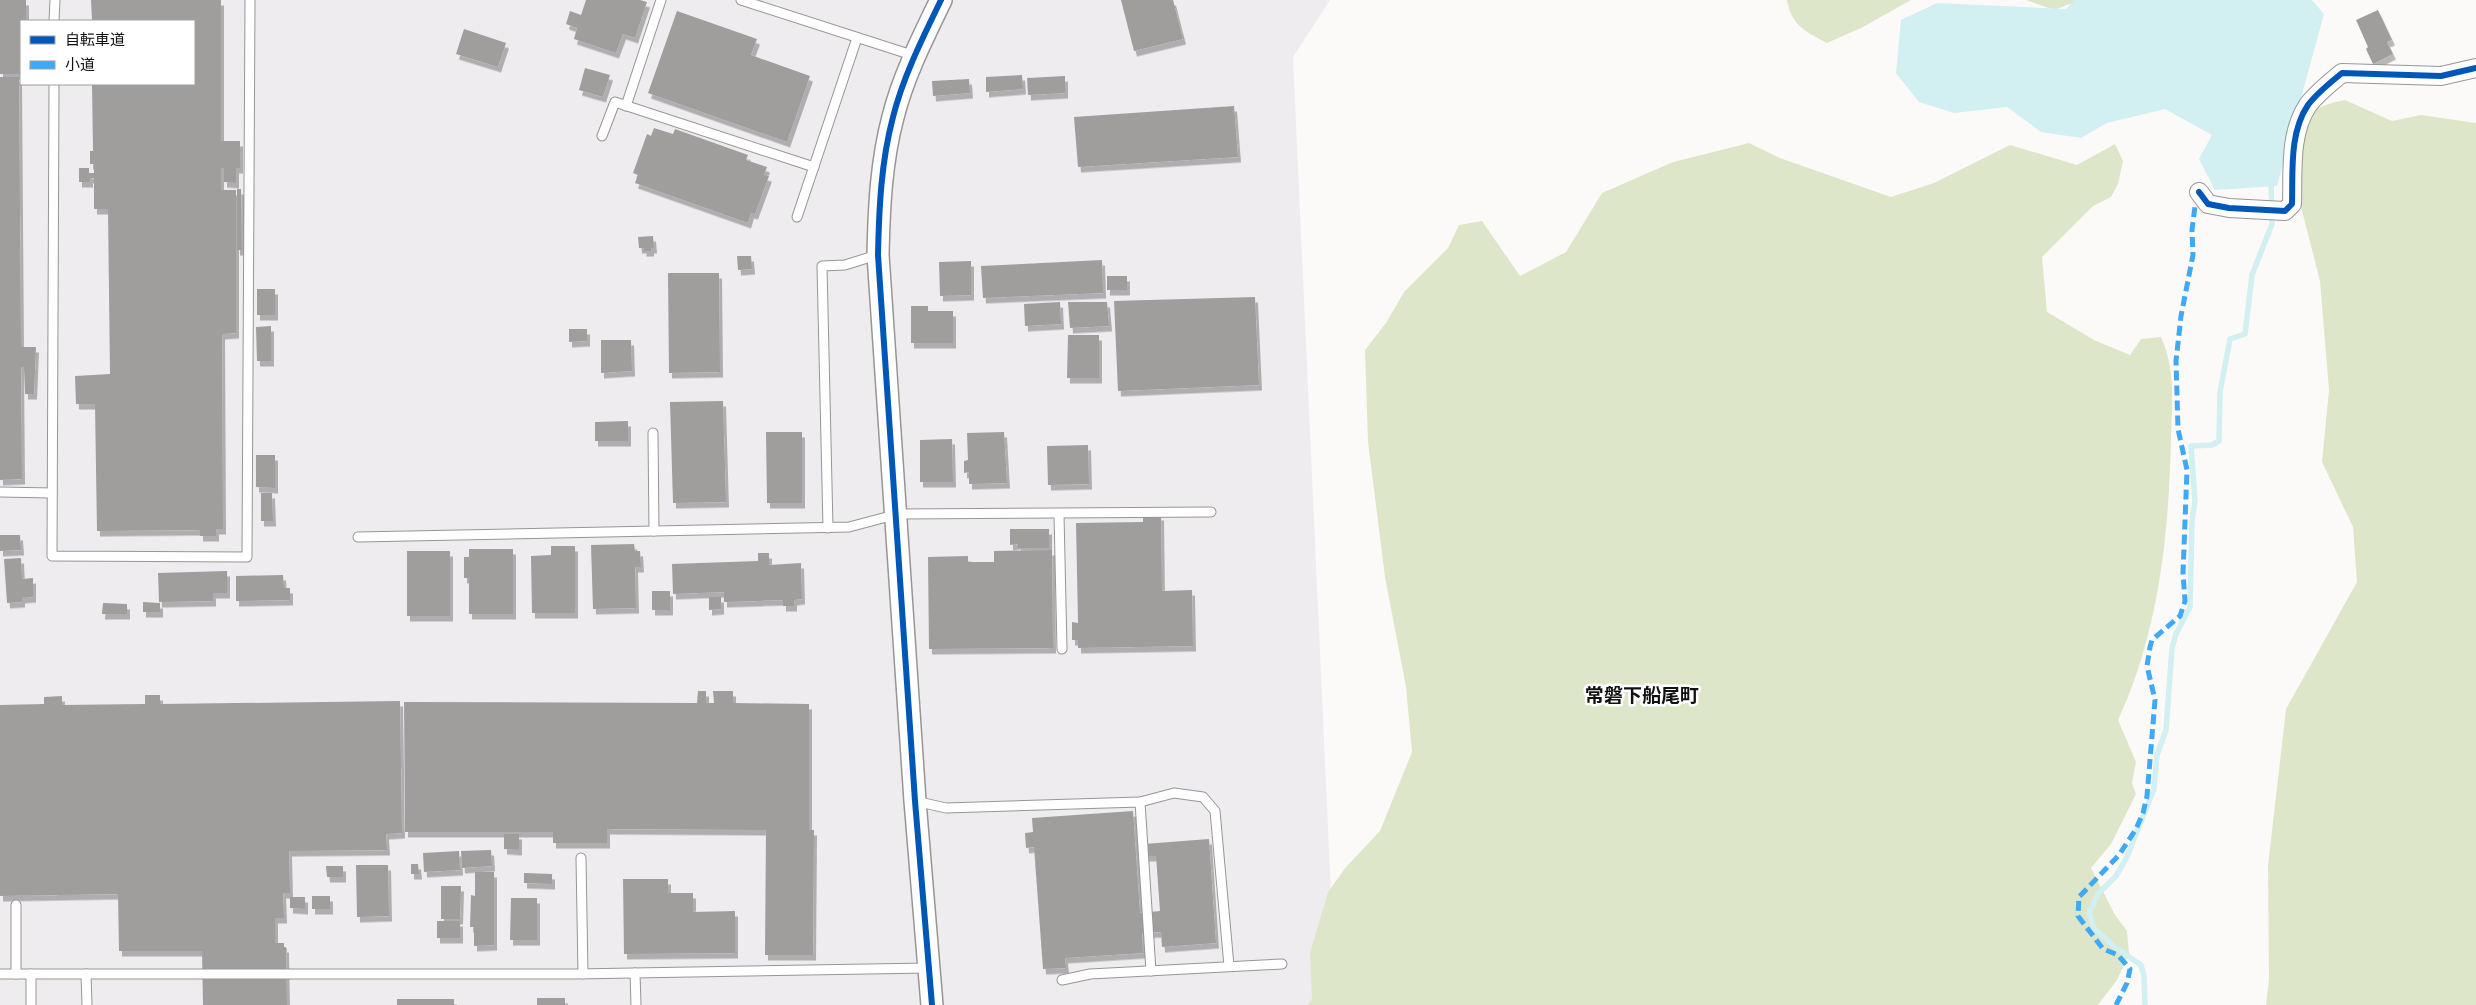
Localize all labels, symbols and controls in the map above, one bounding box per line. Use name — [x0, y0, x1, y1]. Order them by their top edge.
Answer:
legend — [20, 20, 195, 85]
text: 自転車道 — [65, 31, 125, 49]
text: 小道 — [65, 56, 95, 74]
district label: 常磐下船尾町 — [1585, 684, 1699, 707]

